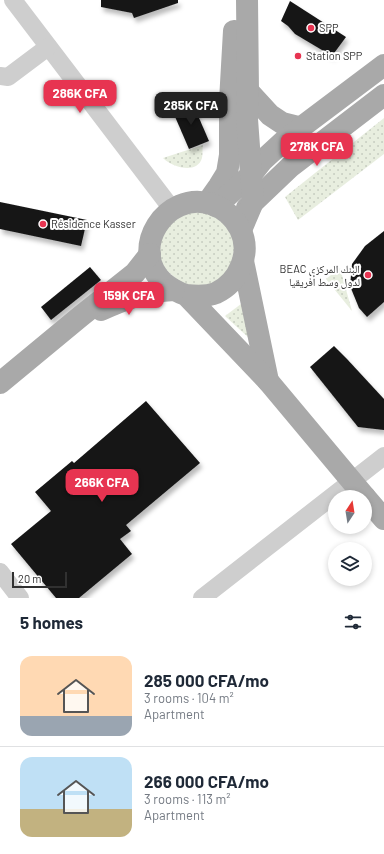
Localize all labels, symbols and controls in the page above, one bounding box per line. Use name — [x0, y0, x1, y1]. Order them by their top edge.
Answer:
place label: SPP — [319, 21, 339, 34]
marker: SPP — [306, 23, 316, 33]
place label: Station SPP — [306, 49, 363, 62]
marker: Station SPP — [293, 51, 303, 61]
pin: 286K CFA — [39, 80, 121, 114]
text: 286K CFA — [53, 85, 107, 101]
pin: 285K CFA — [150, 92, 232, 126]
text: 285K CFA — [164, 97, 218, 113]
pin: 278K CFA — [276, 133, 358, 167]
text: 278K CFA — [290, 138, 344, 154]
place label: Résidence Kasser — [51, 217, 136, 230]
marker: Résidence Kasser — [38, 219, 48, 229]
place label: BEAC البنك المركزي لدول وسط أفريقيا — [280, 262, 360, 289]
marker: BEAC البنك المركزي لدول وسط أفريقيا — [363, 270, 373, 280]
pin: 159K CFA — [88, 282, 170, 316]
text: 159K CFA — [103, 287, 155, 303]
pin: 266K CFA — [61, 469, 143, 503]
text: 266K CFA — [75, 474, 129, 490]
north arrow — [328, 490, 372, 534]
map controls — [328, 490, 372, 586]
button: layers — [328, 542, 372, 586]
scale bar — [12, 570, 67, 589]
text: 20 m — [18, 572, 41, 585]
icon: filters — [342, 611, 364, 633]
text: 5 homes — [20, 612, 83, 632]
text: 285 000 CFA/mo — [144, 670, 269, 690]
icon: home — [52, 672, 100, 720]
text: 3 rooms · 104 m² — [144, 690, 234, 706]
text: Apartment — [144, 706, 205, 722]
text: 266 000 CFA/mo — [144, 771, 269, 791]
icon: home — [52, 773, 100, 821]
text: 3 rooms · 113 m² — [144, 791, 231, 807]
text: Apartment — [144, 807, 205, 823]

